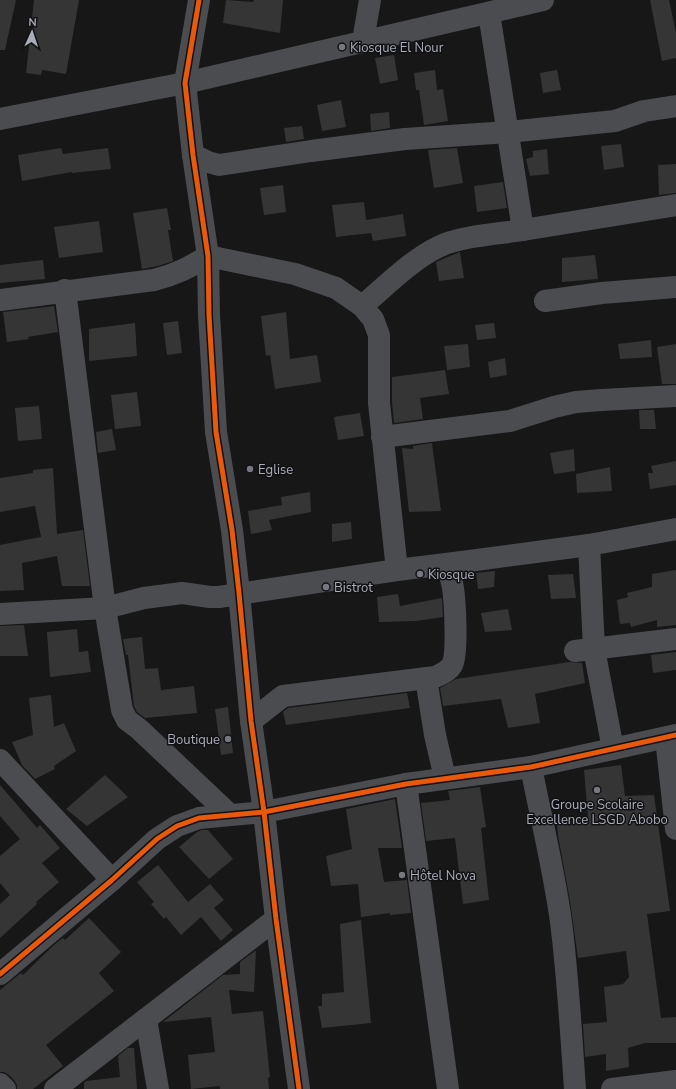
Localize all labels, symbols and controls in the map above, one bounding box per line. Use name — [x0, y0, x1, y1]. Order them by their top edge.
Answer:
north arrow — [12, 12, 52, 52]
text: N — [28, 15, 37, 30]
place label: Kiosque El Nour — [350, 39, 444, 57]
marker: Kiosque El Nour — [337, 42, 347, 52]
place label: Eglise — [258, 461, 293, 479]
marker: Eglise — [245, 464, 255, 474]
place label: Kiosque — [428, 566, 474, 584]
marker: Kiosque — [415, 569, 425, 579]
place label: Bistrot — [334, 579, 373, 597]
marker: Bistrot — [321, 582, 331, 592]
place label: Boutique — [167, 731, 220, 749]
marker: Boutique — [223, 734, 233, 744]
marker: Groupe Scolaire Excellence LSGD Abobo — [592, 785, 602, 795]
place label: Groupe Scolaire Excellence LSGD Abobo — [526, 796, 668, 829]
place label: Hôtel Nova — [410, 867, 476, 885]
marker: Hôtel Nova — [397, 870, 407, 880]

